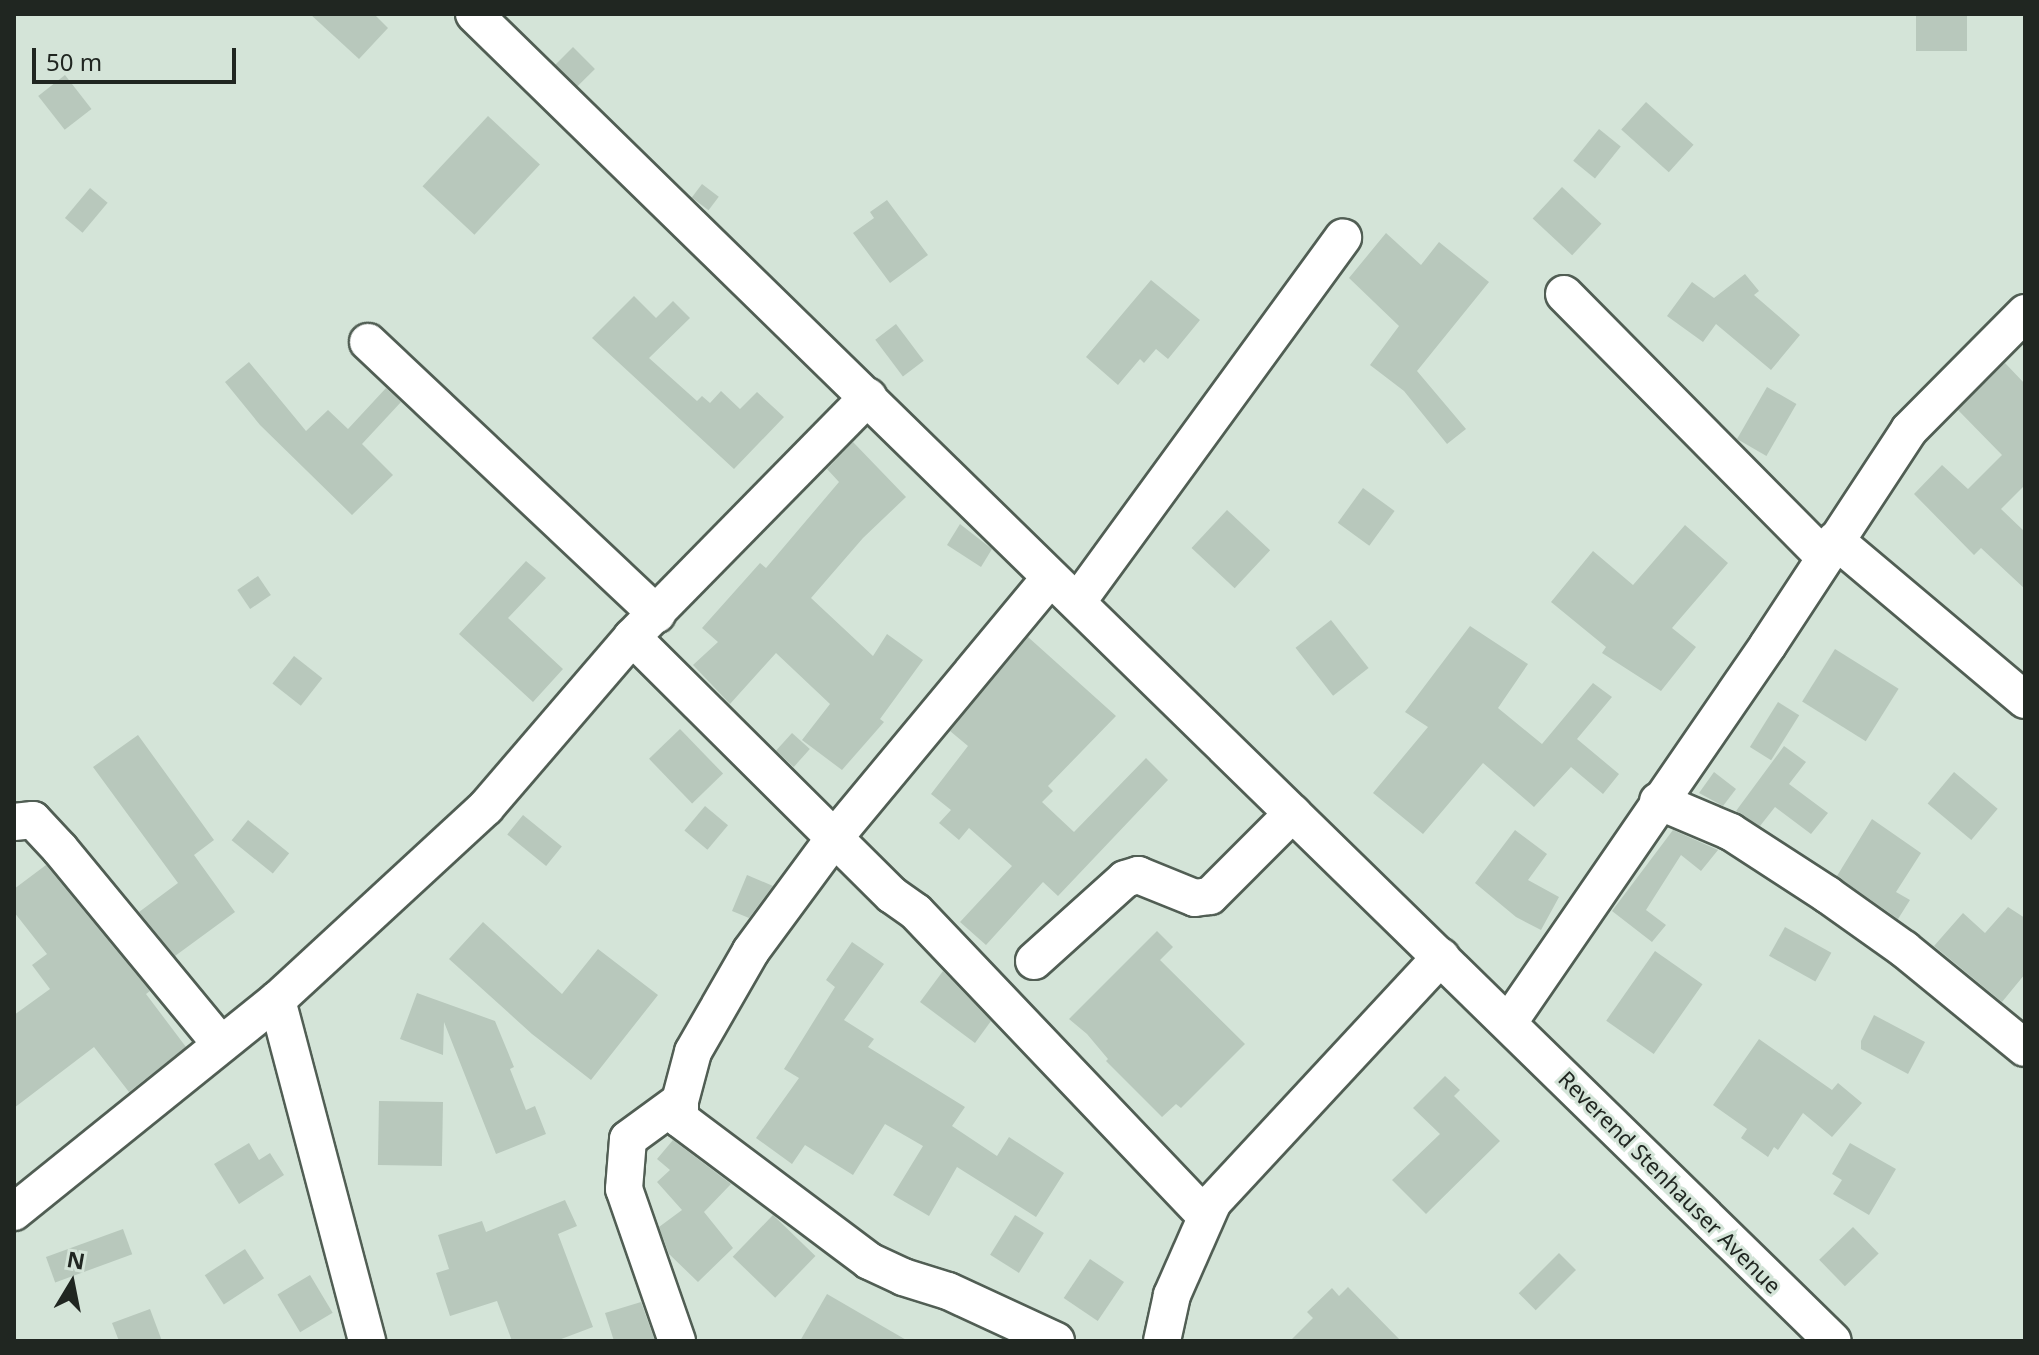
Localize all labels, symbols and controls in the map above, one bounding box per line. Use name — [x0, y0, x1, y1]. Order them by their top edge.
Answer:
scale bar — [36, 32, 240, 82]
text: 50 m — [46, 45, 102, 78]
street label: Reverend Stenhauser Avenue — [1553, 1065, 1787, 1299]
north arrow — [32, 1243, 112, 1323]
text: N — [65, 1243, 88, 1276]

